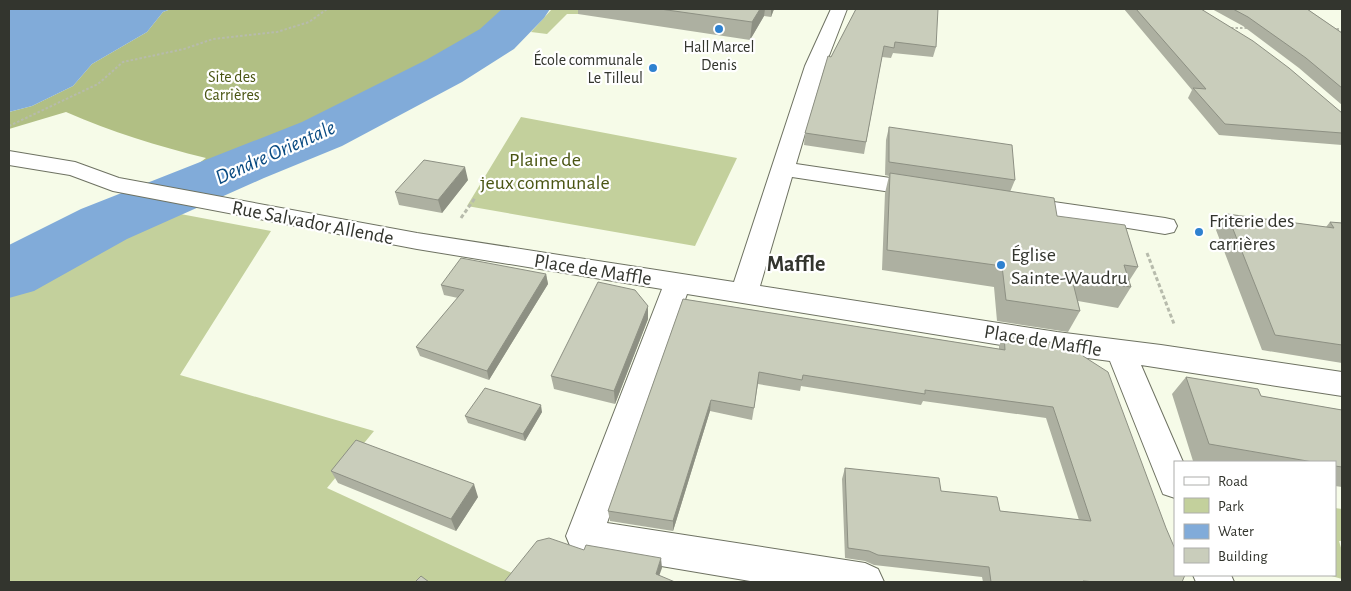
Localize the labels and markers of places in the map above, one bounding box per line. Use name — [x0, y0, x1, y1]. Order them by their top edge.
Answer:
marker: Hall Marcel Denis — [713, 23, 725, 35]
place label: Hall Marcel Denis — [684, 39, 754, 73]
place label: École communale Le Tilleul — [533, 50, 643, 86]
marker: École communale Le Tilleul — [647, 62, 659, 74]
place label: Friterie des carrières — [1209, 211, 1294, 254]
marker: Friterie des carrières — [1193, 226, 1205, 238]
place label: Église Sainte-Waudru — [1011, 244, 1128, 288]
marker: Église Sainte-Waudru — [995, 259, 1007, 271]

